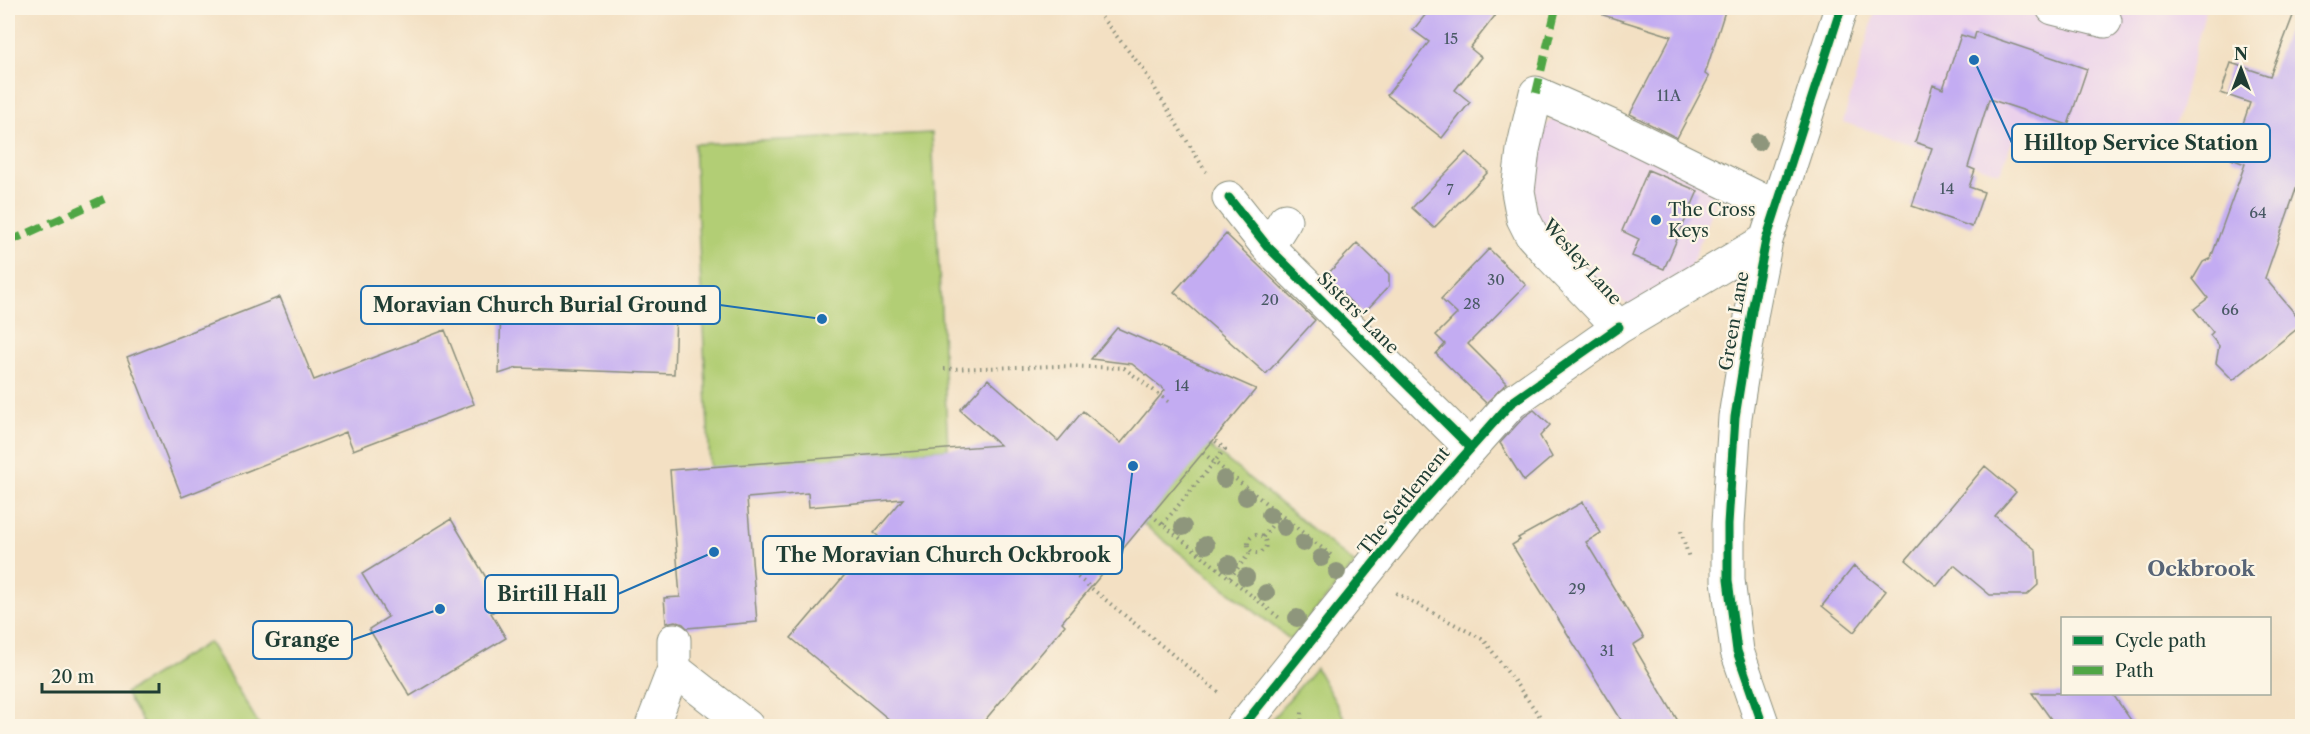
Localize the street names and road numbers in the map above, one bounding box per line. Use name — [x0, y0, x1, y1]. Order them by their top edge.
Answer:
street label: Wesley Lane — [1537, 214, 1626, 310]
street label: Sisters' Lane — [1312, 267, 1404, 359]
street label: Green Lane — [1714, 270, 1754, 372]
street label: The Settlement — [1354, 442, 1455, 560]

